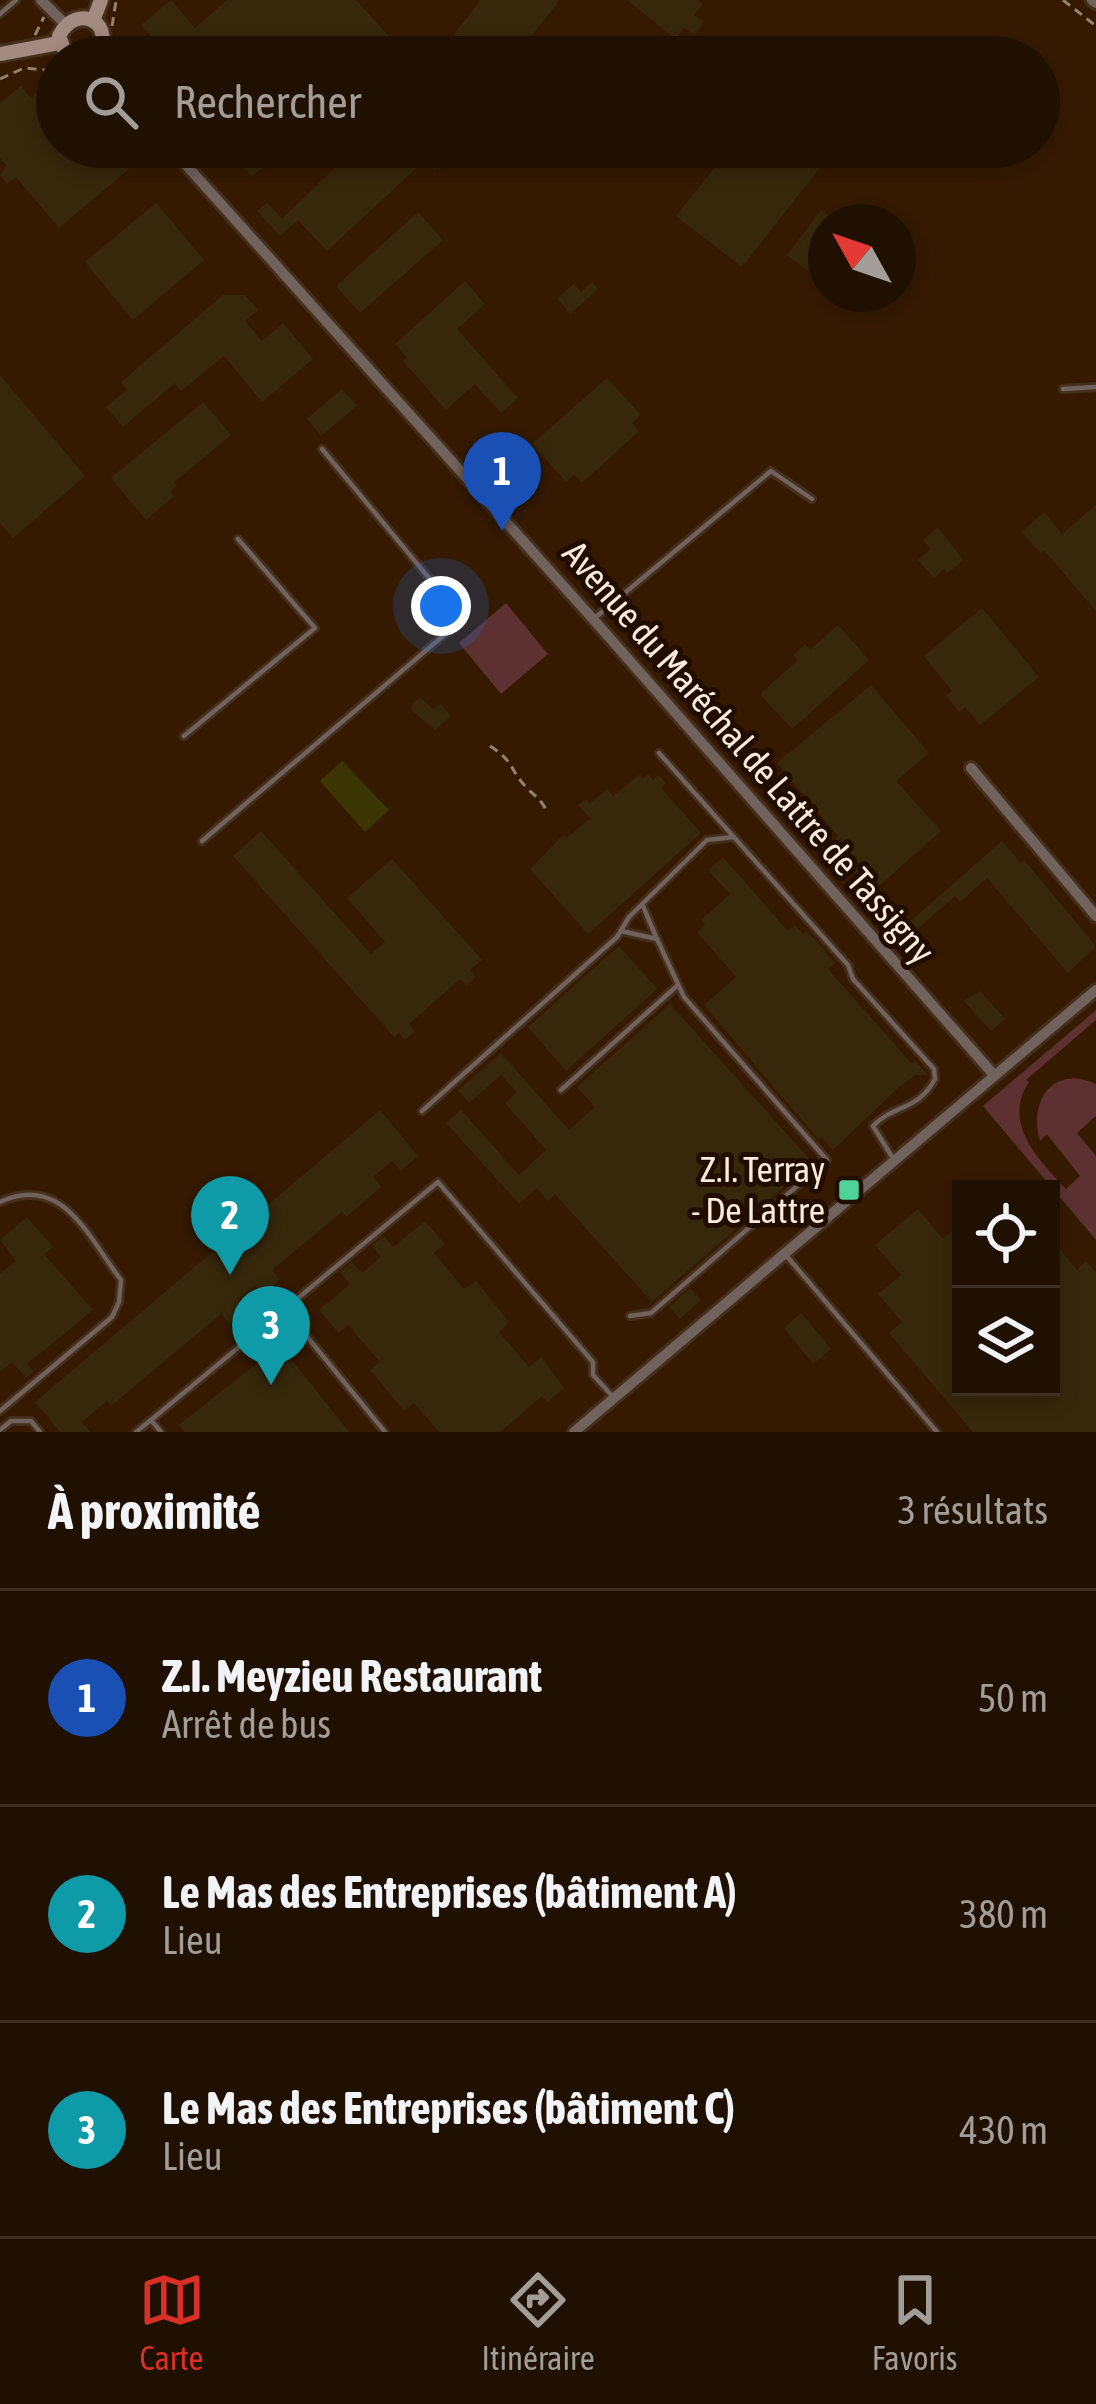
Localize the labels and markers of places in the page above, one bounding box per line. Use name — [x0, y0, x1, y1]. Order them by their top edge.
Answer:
pin: 1 — [463, 432, 541, 531]
place label: Z.I. Terray - De Lattre — [691, 1148, 825, 1231]
pin: 2 — [191, 1176, 269, 1275]
marker: Z.I. Terray - De Lattre — [836, 1177, 862, 1203]
pin: 3 — [232, 1286, 310, 1385]

